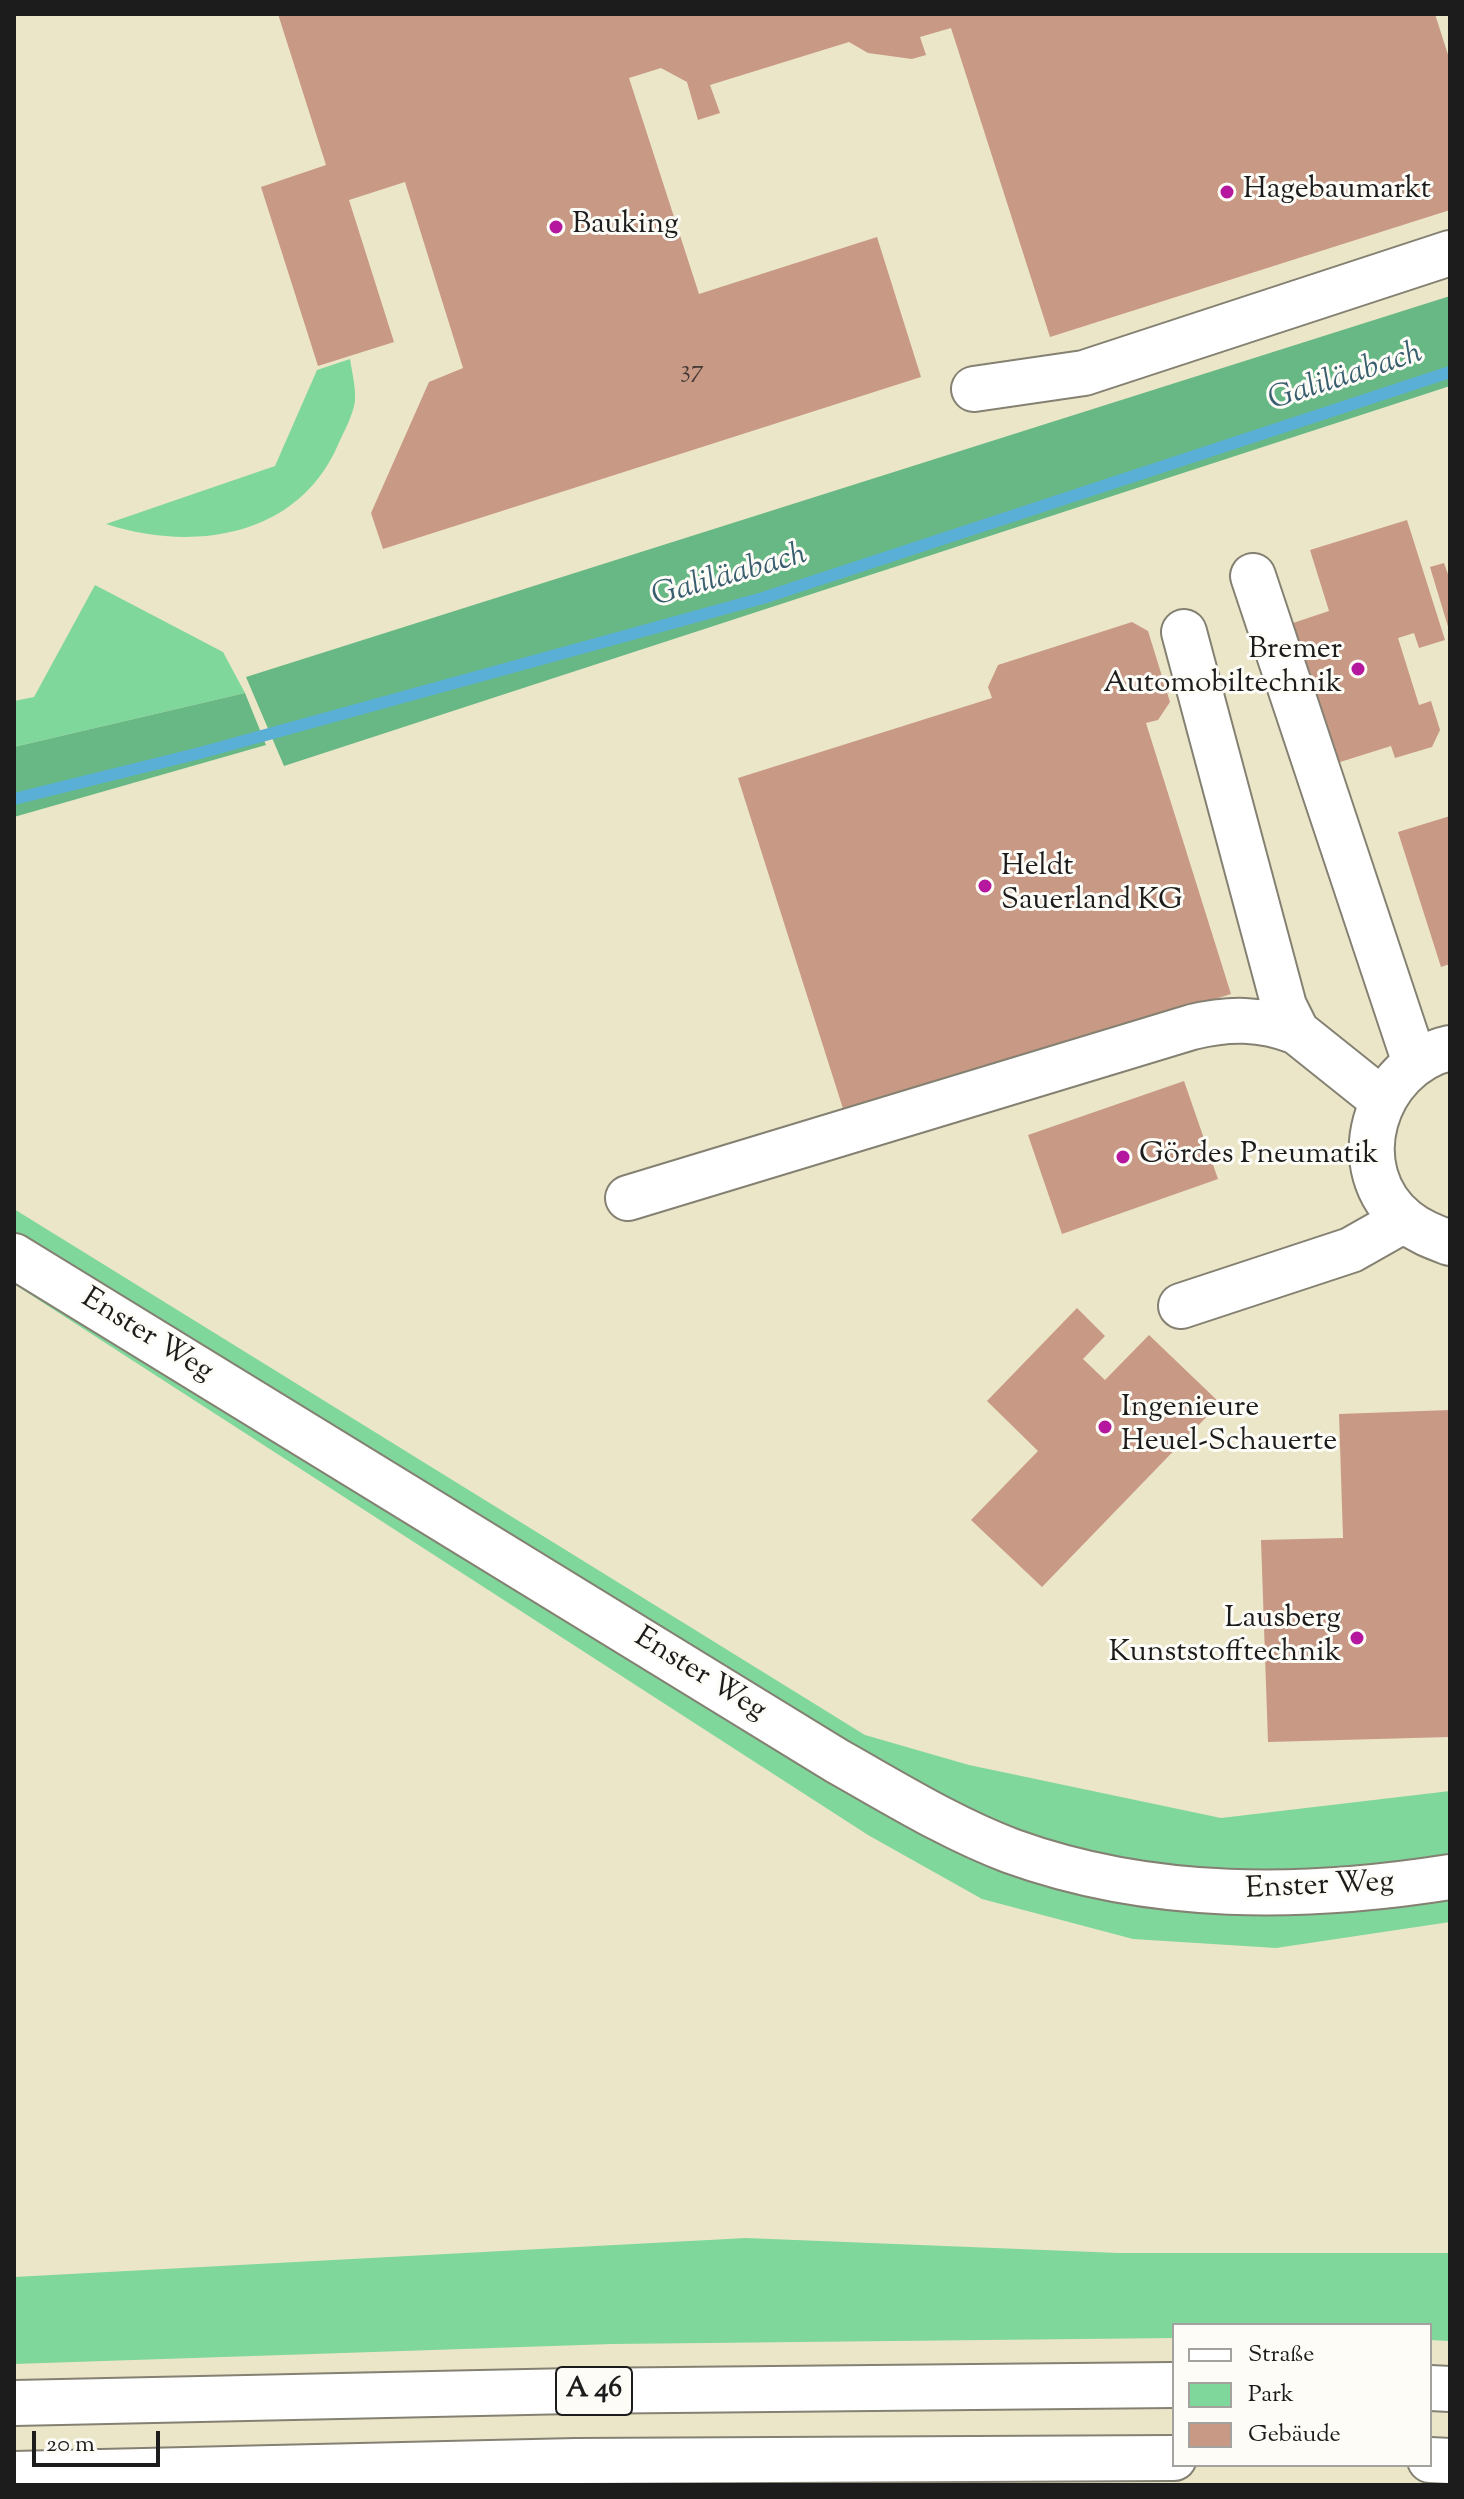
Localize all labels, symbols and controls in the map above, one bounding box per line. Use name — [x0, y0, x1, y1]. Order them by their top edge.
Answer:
place label: Hagebaumarkt — [1243, 174, 1431, 210]
marker: Hagebaumarkt — [1218, 183, 1236, 201]
place label: Bauking — [572, 209, 679, 245]
marker: Bauking — [547, 218, 565, 236]
water label: Galiläabach — [1265, 336, 1427, 422]
house number: 37 — [680, 357, 704, 389]
water label: Galiläabach — [648, 538, 812, 618]
place label: Bremer Automobiltechnik — [1103, 634, 1342, 704]
marker: Bremer Automobiltechnik — [1349, 660, 1367, 678]
place label: Heldt Sauerland KG — [1001, 851, 1183, 922]
marker: Heldt Sauerland KG — [976, 877, 994, 895]
place label: Gördes Pneumatik — [1139, 1139, 1379, 1175]
marker: Gördes Pneumatik — [1114, 1148, 1132, 1166]
street label: Enster Weg — [73, 1282, 219, 1392]
place label: Ingenieure Heuel-Schauerte — [1121, 1392, 1337, 1462]
marker: Ingenieure Heuel-Schauerte — [1096, 1418, 1114, 1436]
place label: Lausberg Kunststofftechnik — [1109, 1603, 1341, 1674]
street label: Enster Weg — [626, 1621, 772, 1731]
marker: Lausberg Kunststofftechnik — [1348, 1629, 1366, 1647]
street label: Enster Weg — [1245, 1866, 1395, 1910]
legend — [1172, 2323, 1432, 2467]
text: Straße — [1248, 2338, 1314, 2372]
road number: A 46 — [556, 2367, 632, 2415]
text: Park — [1248, 2378, 1294, 2412]
scale bar — [36, 2415, 164, 2465]
text: Gebäude — [1248, 2418, 1341, 2452]
text: 20 m — [46, 2428, 95, 2462]

